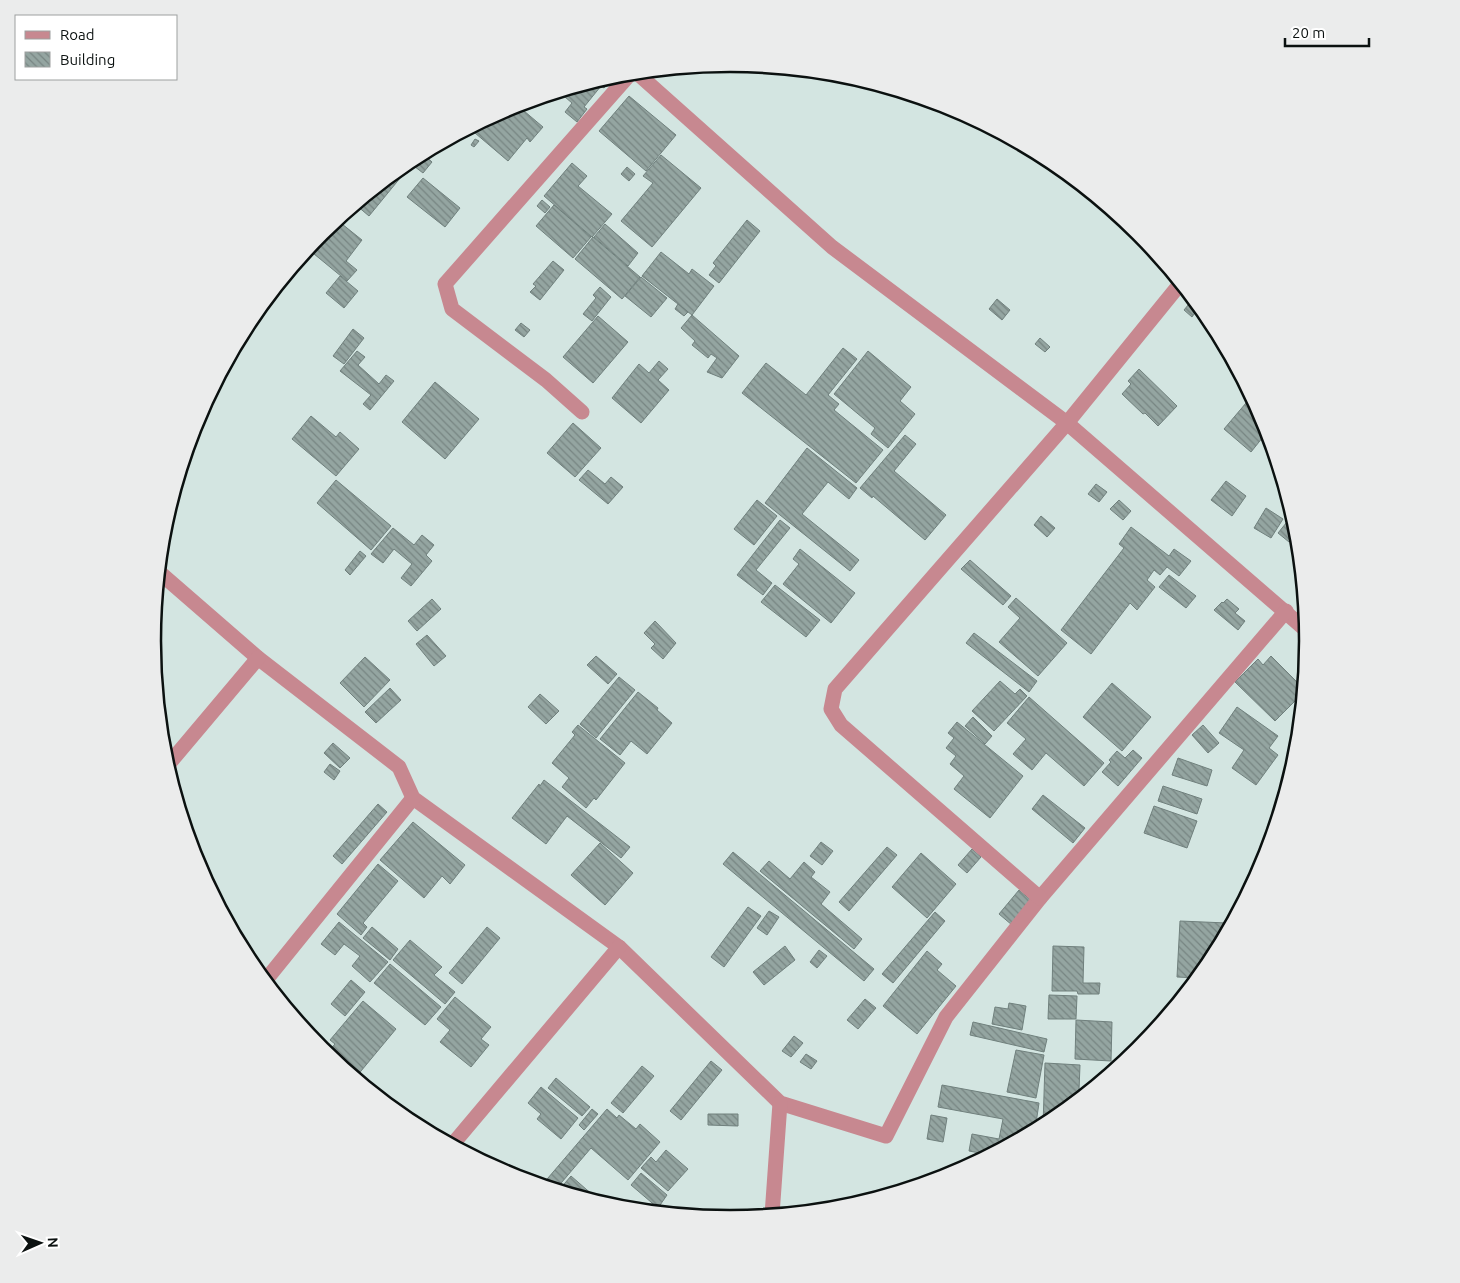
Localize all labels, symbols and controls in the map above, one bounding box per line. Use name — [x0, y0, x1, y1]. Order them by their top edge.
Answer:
legend — [15, 15, 178, 80]
scale bar — [1285, 15, 1369, 47]
text: 20 m — [1292, 24, 1325, 41]
text: Road — [60, 26, 95, 43]
text: Building — [60, 51, 115, 68]
north arrow — [15, 1218, 65, 1268]
text: N — [45, 1237, 61, 1248]

